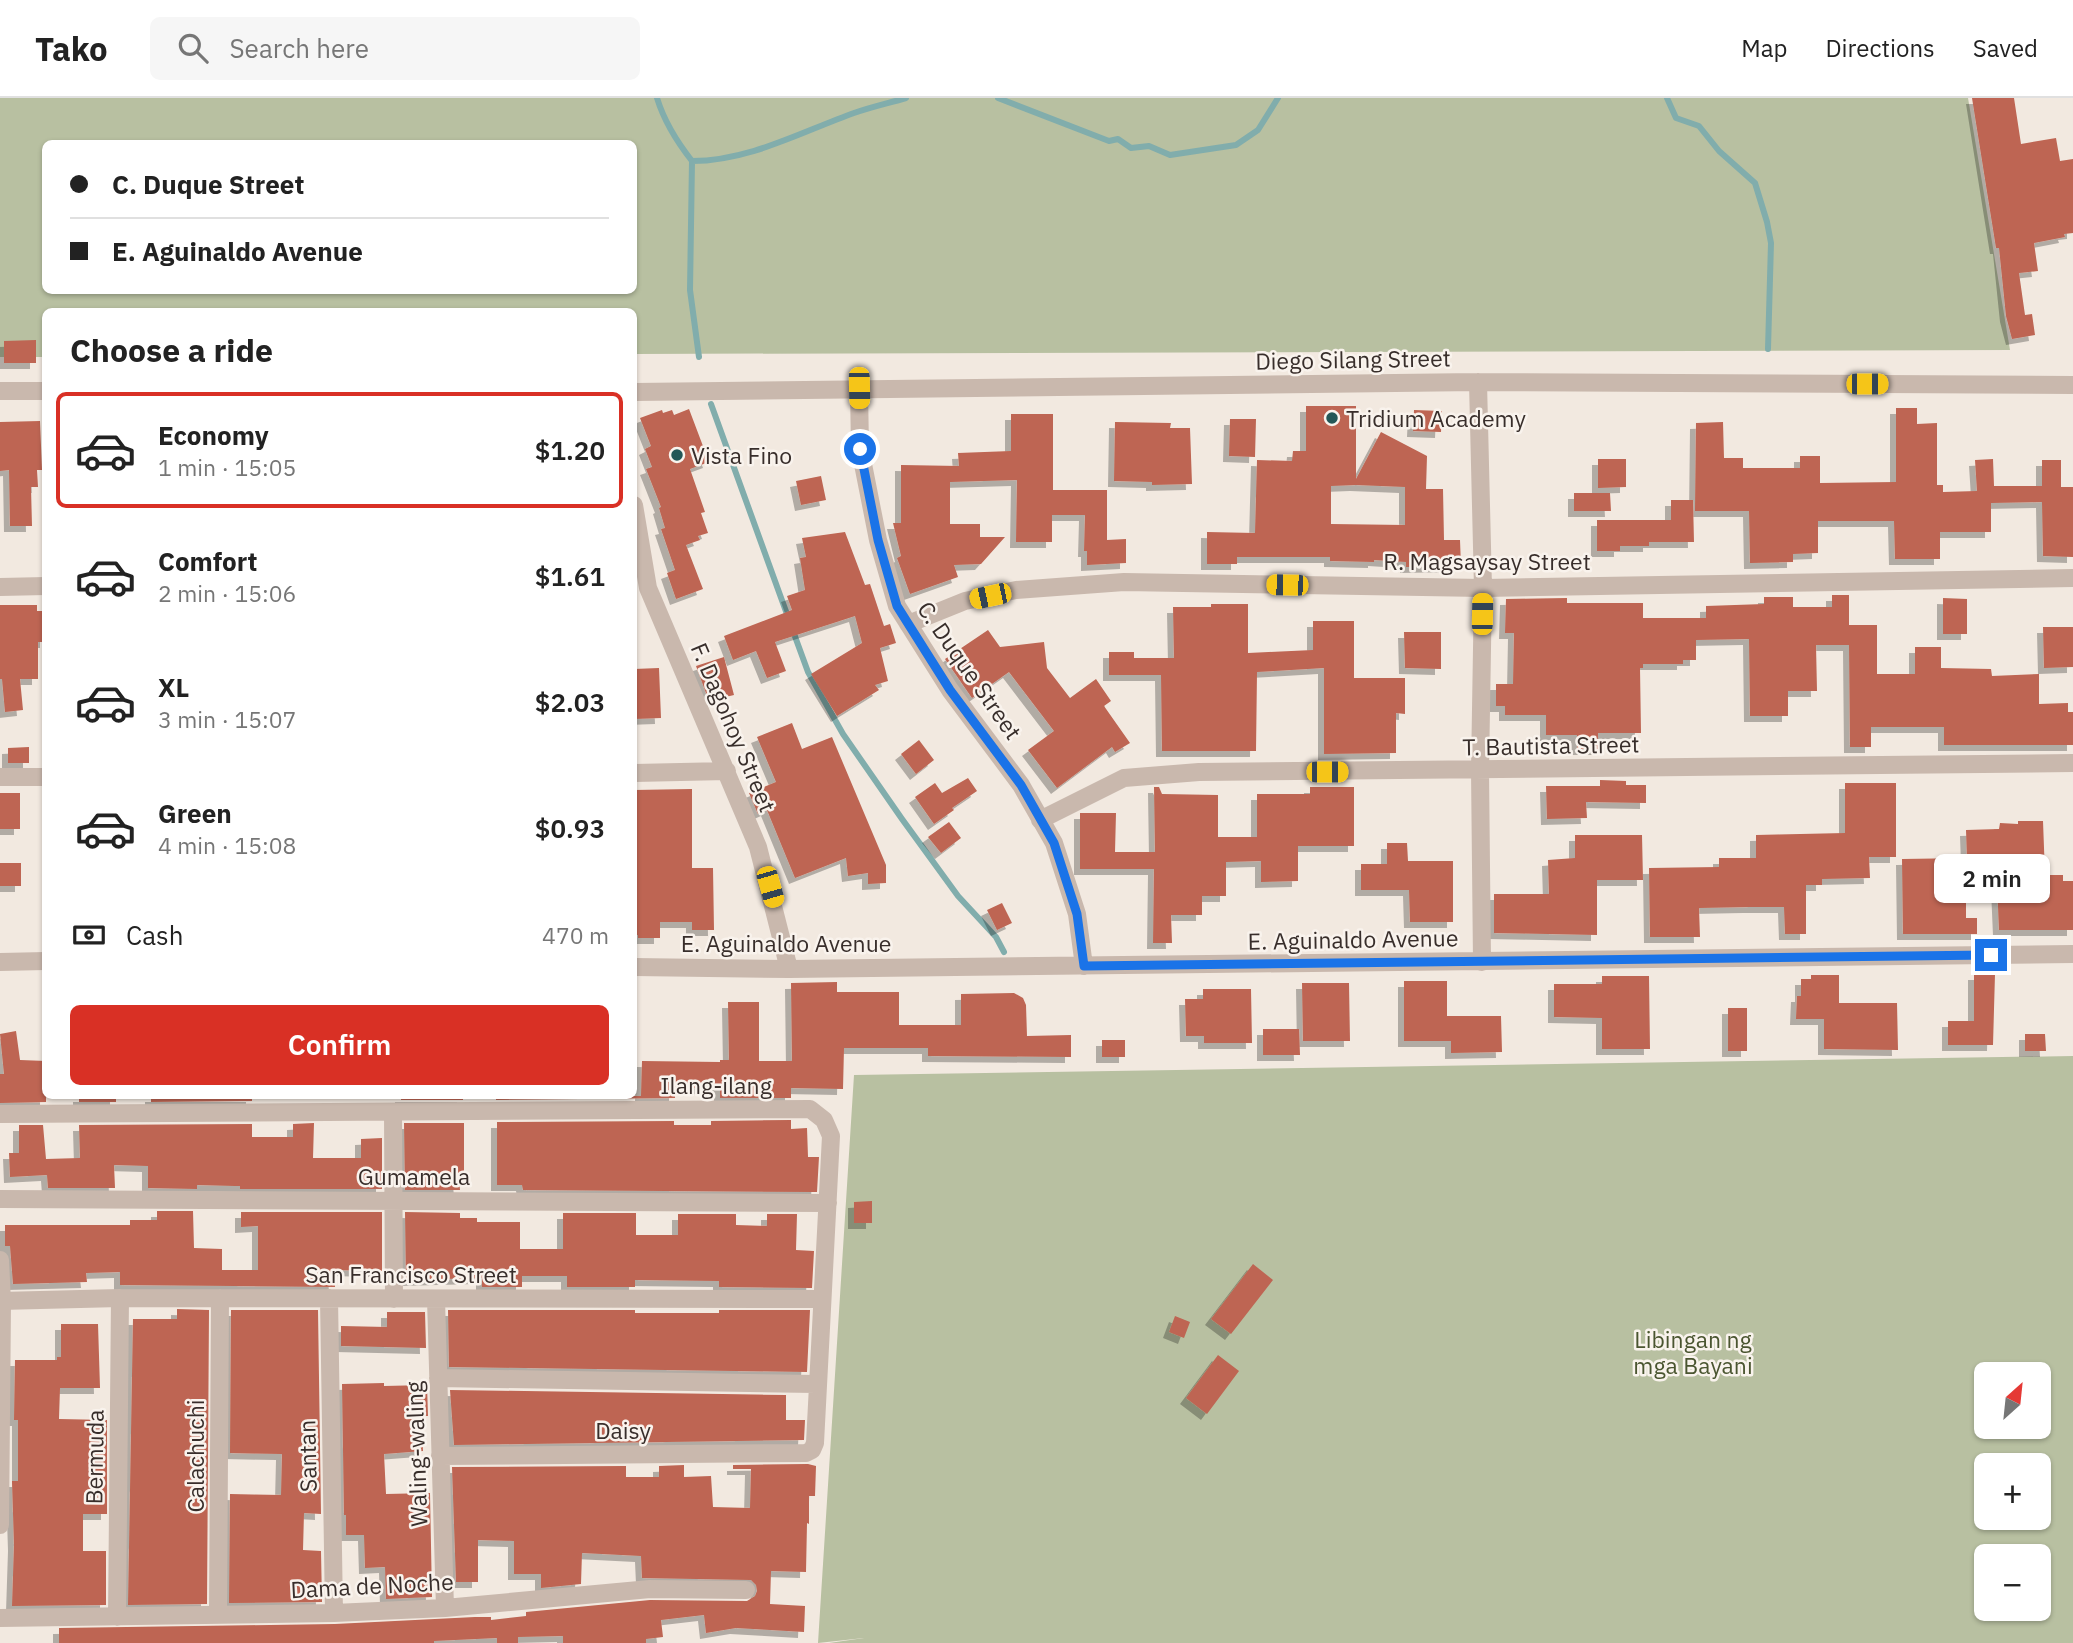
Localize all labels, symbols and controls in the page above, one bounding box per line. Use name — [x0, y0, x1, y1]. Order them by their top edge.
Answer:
search box — [150, 17, 640, 80]
text: Tako — [35, 27, 108, 70]
icon: search — [174, 29, 212, 67]
text: Search here — [230, 31, 369, 65]
text: Map — [1741, 32, 1787, 64]
text: Directions — [1825, 32, 1935, 64]
text: Saved — [1973, 32, 2038, 64]
text: C. Duque Street — [112, 167, 304, 201]
text: E. Aguinaldo Avenue — [112, 234, 363, 268]
text: Choose a ride — [70, 329, 273, 371]
street label: Diego Silang Street — [1255, 342, 1451, 376]
car — [849, 367, 870, 409]
car — [1847, 374, 1889, 395]
place label: Tridium Academy — [1346, 403, 1526, 433]
marker: Tridium Academy — [1324, 410, 1340, 426]
text: Economy — [158, 418, 269, 452]
icon: car — [74, 419, 137, 482]
text: $1.20 — [535, 433, 605, 467]
route start — [844, 433, 876, 465]
place label: Vista Fino — [691, 440, 792, 470]
marker: Vista Fino — [669, 447, 685, 463]
text: 1 min · 15:05 — [158, 452, 296, 482]
text: Comfort — [158, 544, 257, 578]
icon: car — [74, 545, 137, 608]
street label: R. Magsaysay Street — [1383, 546, 1591, 576]
text: $1.61 — [535, 559, 605, 593]
car — [1266, 574, 1309, 596]
text: 2 min · 15:06 — [158, 578, 296, 608]
car — [968, 581, 1013, 611]
car — [1472, 593, 1493, 635]
street label: C. Duque Street — [911, 595, 1029, 745]
street label: F. Dagohoy Street — [685, 638, 783, 816]
text: XL — [158, 670, 189, 704]
icon: car — [74, 671, 137, 734]
text: $2.03 — [535, 685, 605, 719]
text: 3 min · 15:07 — [158, 704, 296, 734]
street label: T. Bautista Street — [1462, 728, 1640, 762]
car — [1307, 762, 1349, 783]
text: Green — [158, 796, 232, 830]
icon: car — [74, 797, 137, 860]
text: $0.93 — [535, 811, 605, 845]
text: 4 min · 15:08 — [158, 830, 296, 860]
callout: 2 min — [1933, 854, 2049, 902]
text: 2 min — [1962, 863, 2022, 893]
car — [755, 864, 786, 910]
icon: cash — [70, 916, 108, 954]
text: Cash — [126, 918, 183, 952]
text: 470 m — [542, 920, 609, 950]
street label: E. Aguinaldo Avenue — [1247, 922, 1459, 956]
street label: E. Aguinaldo Avenue — [681, 928, 891, 958]
route end — [1975, 939, 2007, 971]
button: Confirm — [70, 1005, 609, 1085]
street label: Ilang-ilang — [660, 1070, 772, 1100]
street label: Gumamela — [358, 1161, 470, 1191]
street label: San Francisco Street — [305, 1259, 517, 1289]
park label: Libingan ng mga Bayani — [1633, 1324, 1753, 1380]
north arrow — [1974, 1362, 2051, 1438]
map controls — [1974, 1362, 2051, 1621]
street label: Waling-waling — [398, 1381, 434, 1527]
street label: Calachuchi — [180, 1399, 210, 1513]
street label: Bermuda — [78, 1409, 110, 1505]
street label: Daisy — [595, 1415, 651, 1445]
street label: Santan — [291, 1420, 323, 1492]
button: + — [1974, 1453, 2051, 1530]
button: − — [1974, 1544, 2051, 1621]
street label: Dama de Noche — [290, 1566, 454, 1604]

